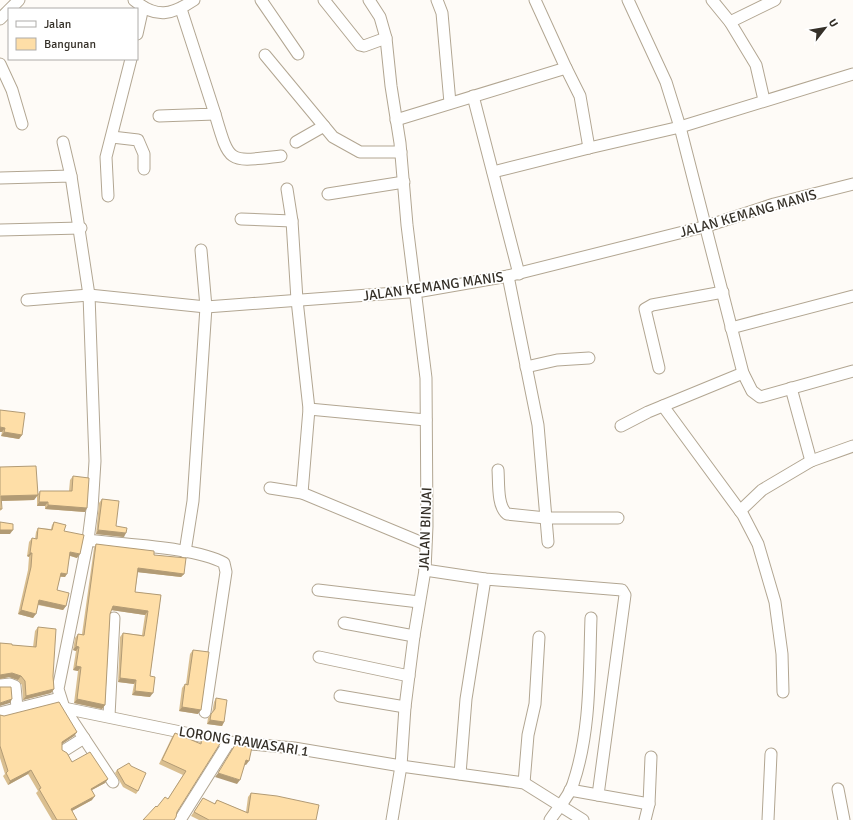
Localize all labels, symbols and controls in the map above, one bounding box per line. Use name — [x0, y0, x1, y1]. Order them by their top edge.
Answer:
legend — [8, 8, 138, 60]
north arrow — [805, 8, 845, 48]
text: Jalan — [44, 17, 71, 32]
text: U — [826, 17, 841, 30]
text: Bangunan — [44, 37, 96, 52]
street label: JALAN KEMANG MANIS — [678, 186, 819, 241]
street label: JALAN KEMANG MANIS — [362, 268, 505, 305]
street label: JALAN BINJAI — [416, 487, 435, 571]
street label: LORONG RAWASARI 1 — [178, 723, 310, 760]

